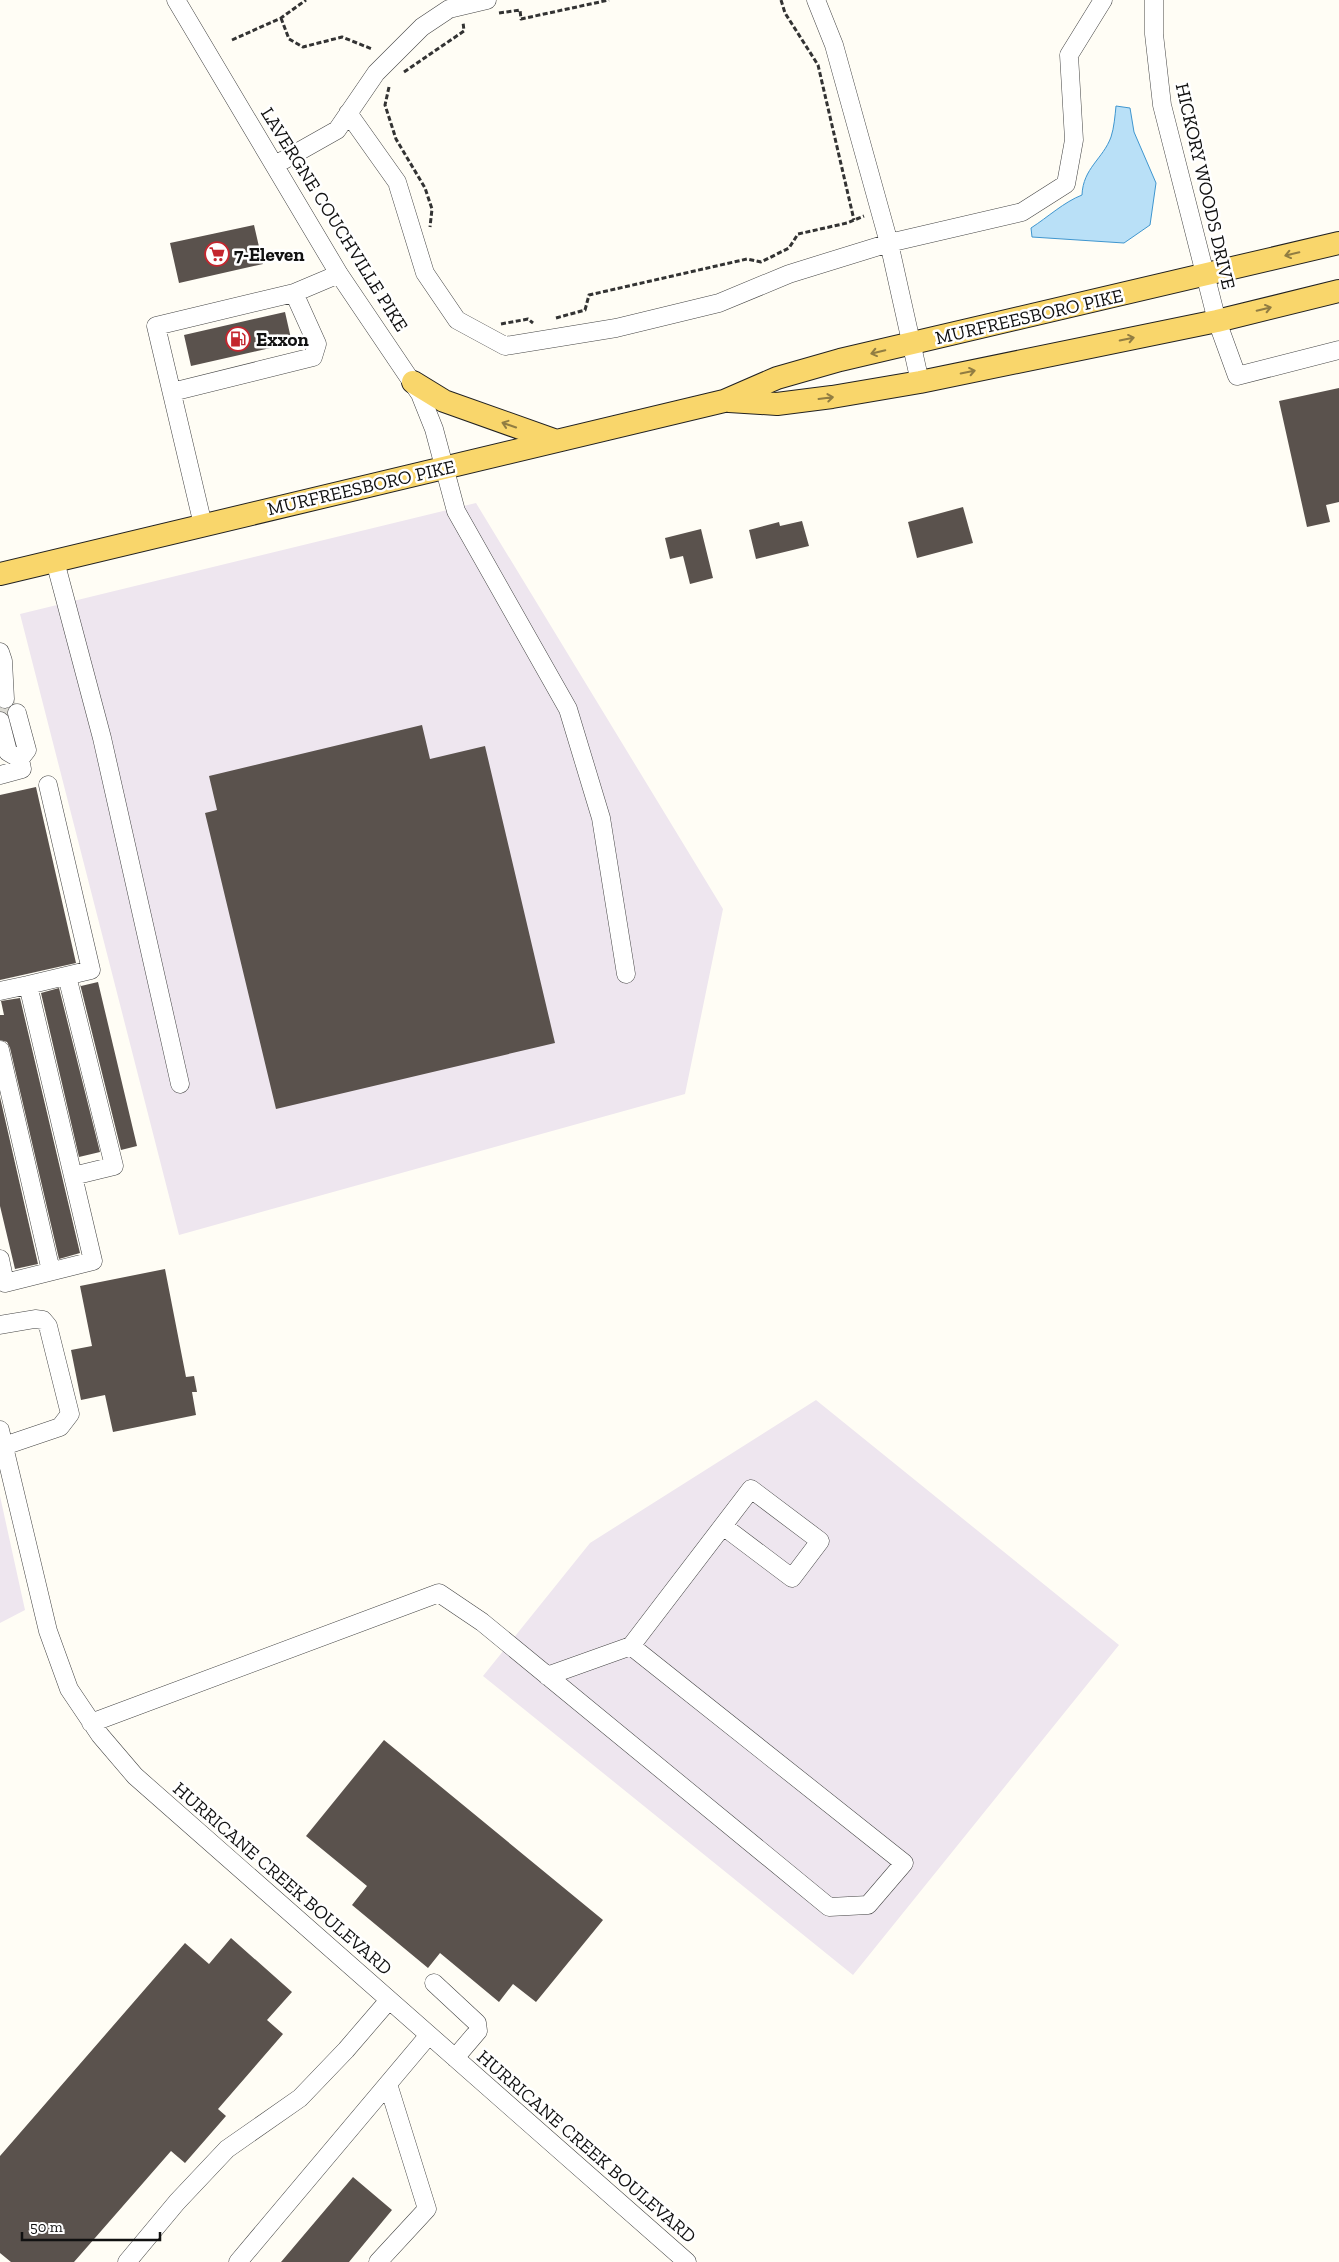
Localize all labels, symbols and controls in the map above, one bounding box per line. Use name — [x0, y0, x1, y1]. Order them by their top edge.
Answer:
street label: HICKORY WOODS DRIVE — [1171, 81, 1240, 291]
street label: LAVERGNE COUCHVILLE PIKE — [256, 103, 413, 336]
supermarket icon: 7-Eleven — [204, 241, 230, 267]
place label: 7-Eleven — [234, 243, 305, 266]
one-way arrow — [1284, 250, 1300, 259]
street label: MURFREESBORO PIKE — [933, 284, 1125, 349]
one-way arrow — [1255, 304, 1271, 313]
fuel station icon: Exxon — [225, 326, 251, 352]
place label: Exxon — [256, 328, 309, 351]
one-way arrow — [1119, 334, 1135, 343]
one-way arrow — [870, 348, 886, 357]
one-way arrow — [960, 367, 976, 376]
one-way arrow — [817, 393, 833, 403]
one-way arrow — [502, 420, 517, 429]
street label: MURFREESBORO PIKE — [265, 455, 457, 520]
street label: HURRICANE CREEK BOULEVARD — [168, 1777, 397, 1980]
street label: HURRICANE CREEK BOULEVARD — [472, 2045, 701, 2248]
scale bar — [22, 2210, 160, 2242]
text: 50 m — [30, 2218, 63, 2236]

